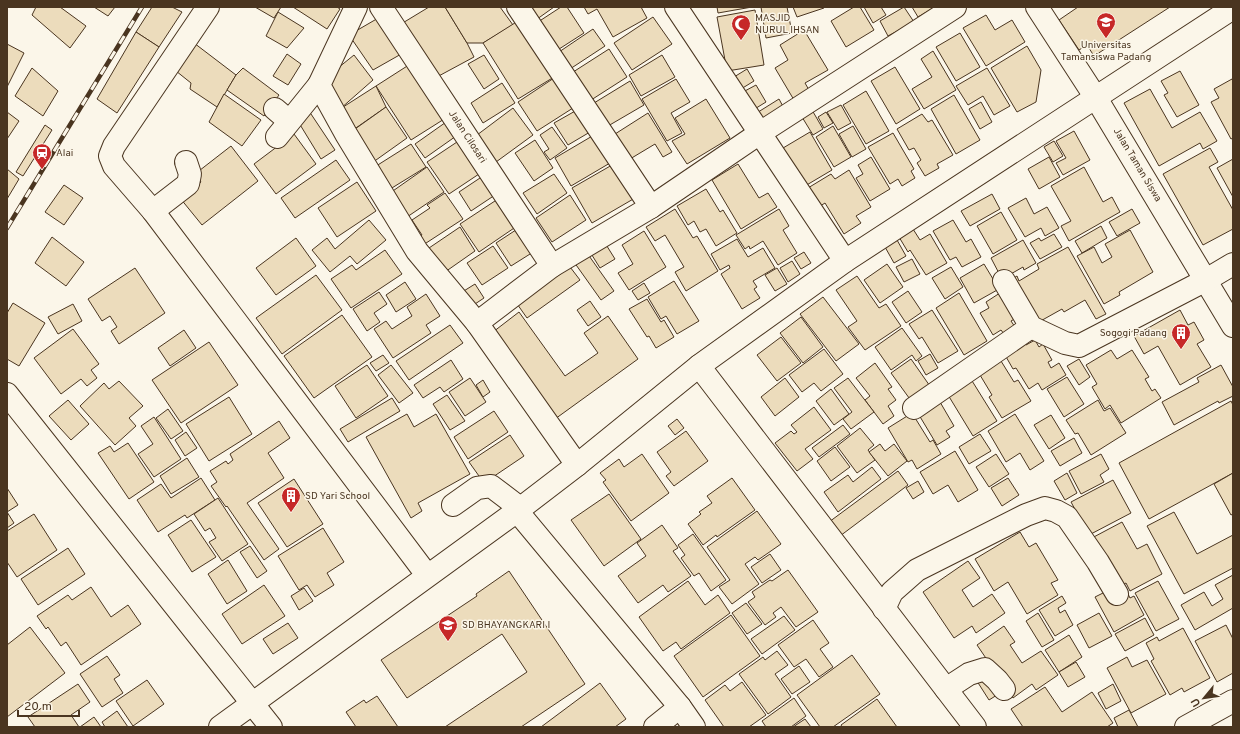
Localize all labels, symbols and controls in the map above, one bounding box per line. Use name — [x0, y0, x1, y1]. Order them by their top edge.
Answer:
school or university icon: Universitas Tamansiswa Padang — [1095, 11, 1117, 39]
place label: MASJID NURUL IHSAN — [755, 12, 819, 37]
mosque icon: MASJID NURUL IHSAN — [730, 13, 752, 41]
place label: Universitas Tamansiswa Padang — [1061, 39, 1151, 64]
street label: Jalan Cilosari — [445, 108, 489, 166]
street label: Jalan Taman Siswa — [1110, 126, 1164, 204]
station icon: Alai — [31, 142, 53, 170]
place label: Alai — [56, 147, 73, 160]
building icon: Sogogi Padang — [1170, 322, 1192, 350]
place label: Sogogi Padang — [1100, 327, 1167, 340]
building icon: SD Yari School — [280, 485, 302, 513]
place label: SD Yari School — [305, 490, 370, 503]
school or university icon: SD BHAYANGKARI I — [437, 614, 459, 642]
place label: SD BHAYANGKARI I — [462, 619, 550, 632]
north arrow — [1184, 678, 1224, 718]
scale bar — [18, 692, 79, 718]
text: U — [1188, 696, 1204, 709]
text: 20 m — [24, 699, 52, 715]

